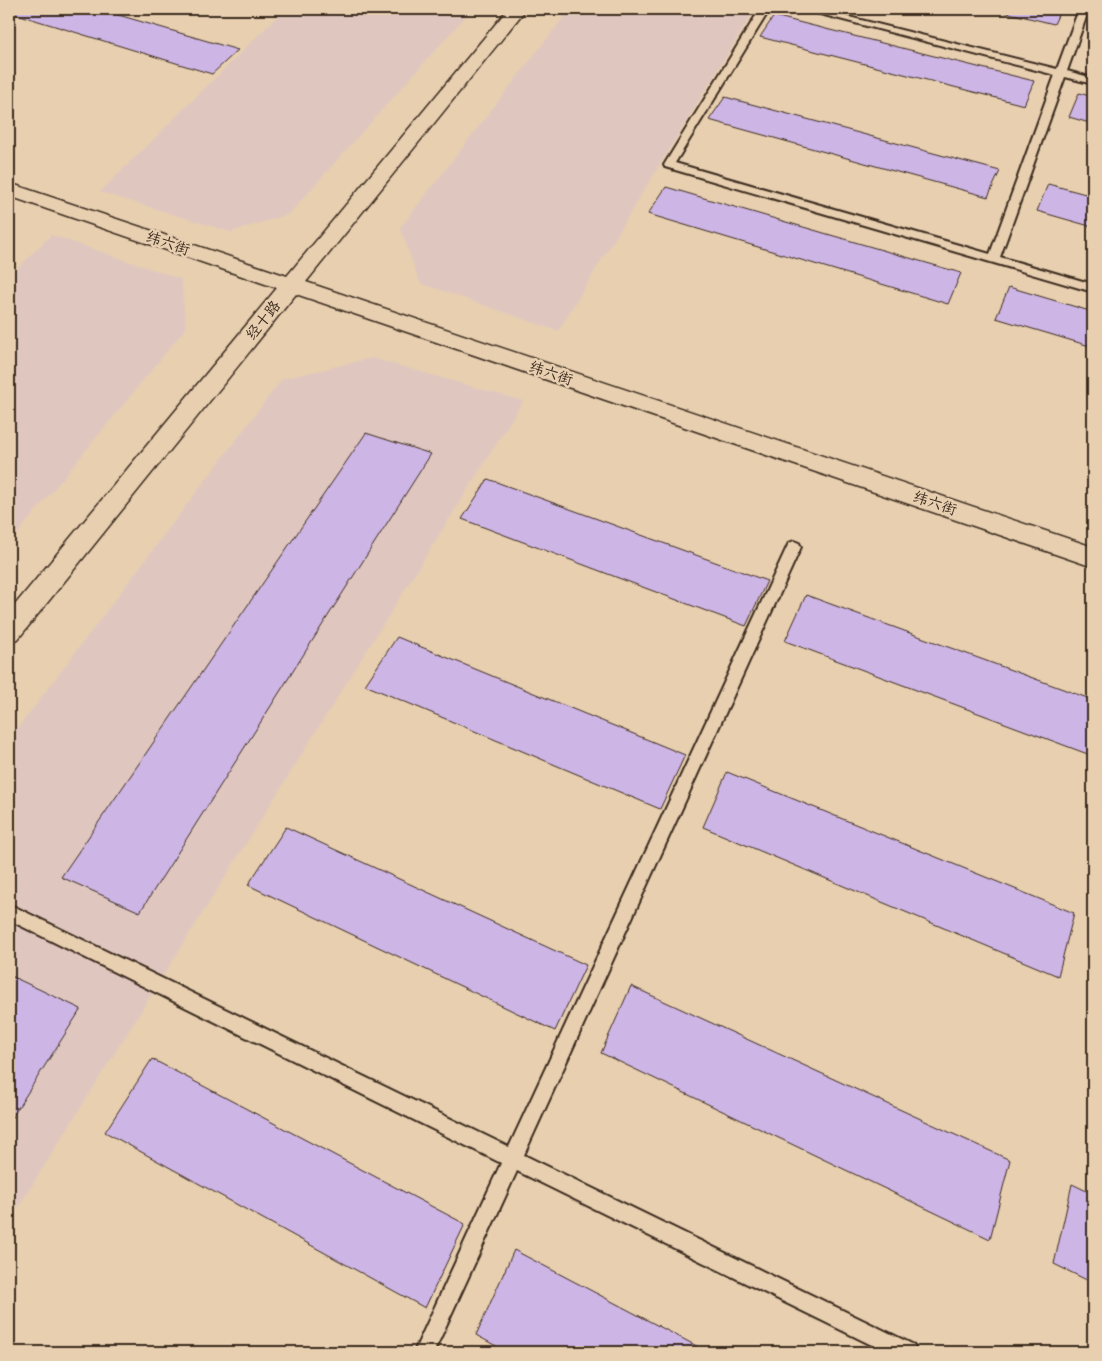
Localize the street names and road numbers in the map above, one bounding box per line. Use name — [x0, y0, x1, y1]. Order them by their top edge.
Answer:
street label: 纬六街 — [144, 225, 193, 259]
street label: 经十路 — [240, 296, 284, 343]
street label: 纬六街 — [527, 355, 576, 389]
street label: 纬六街 — [911, 485, 960, 519]

